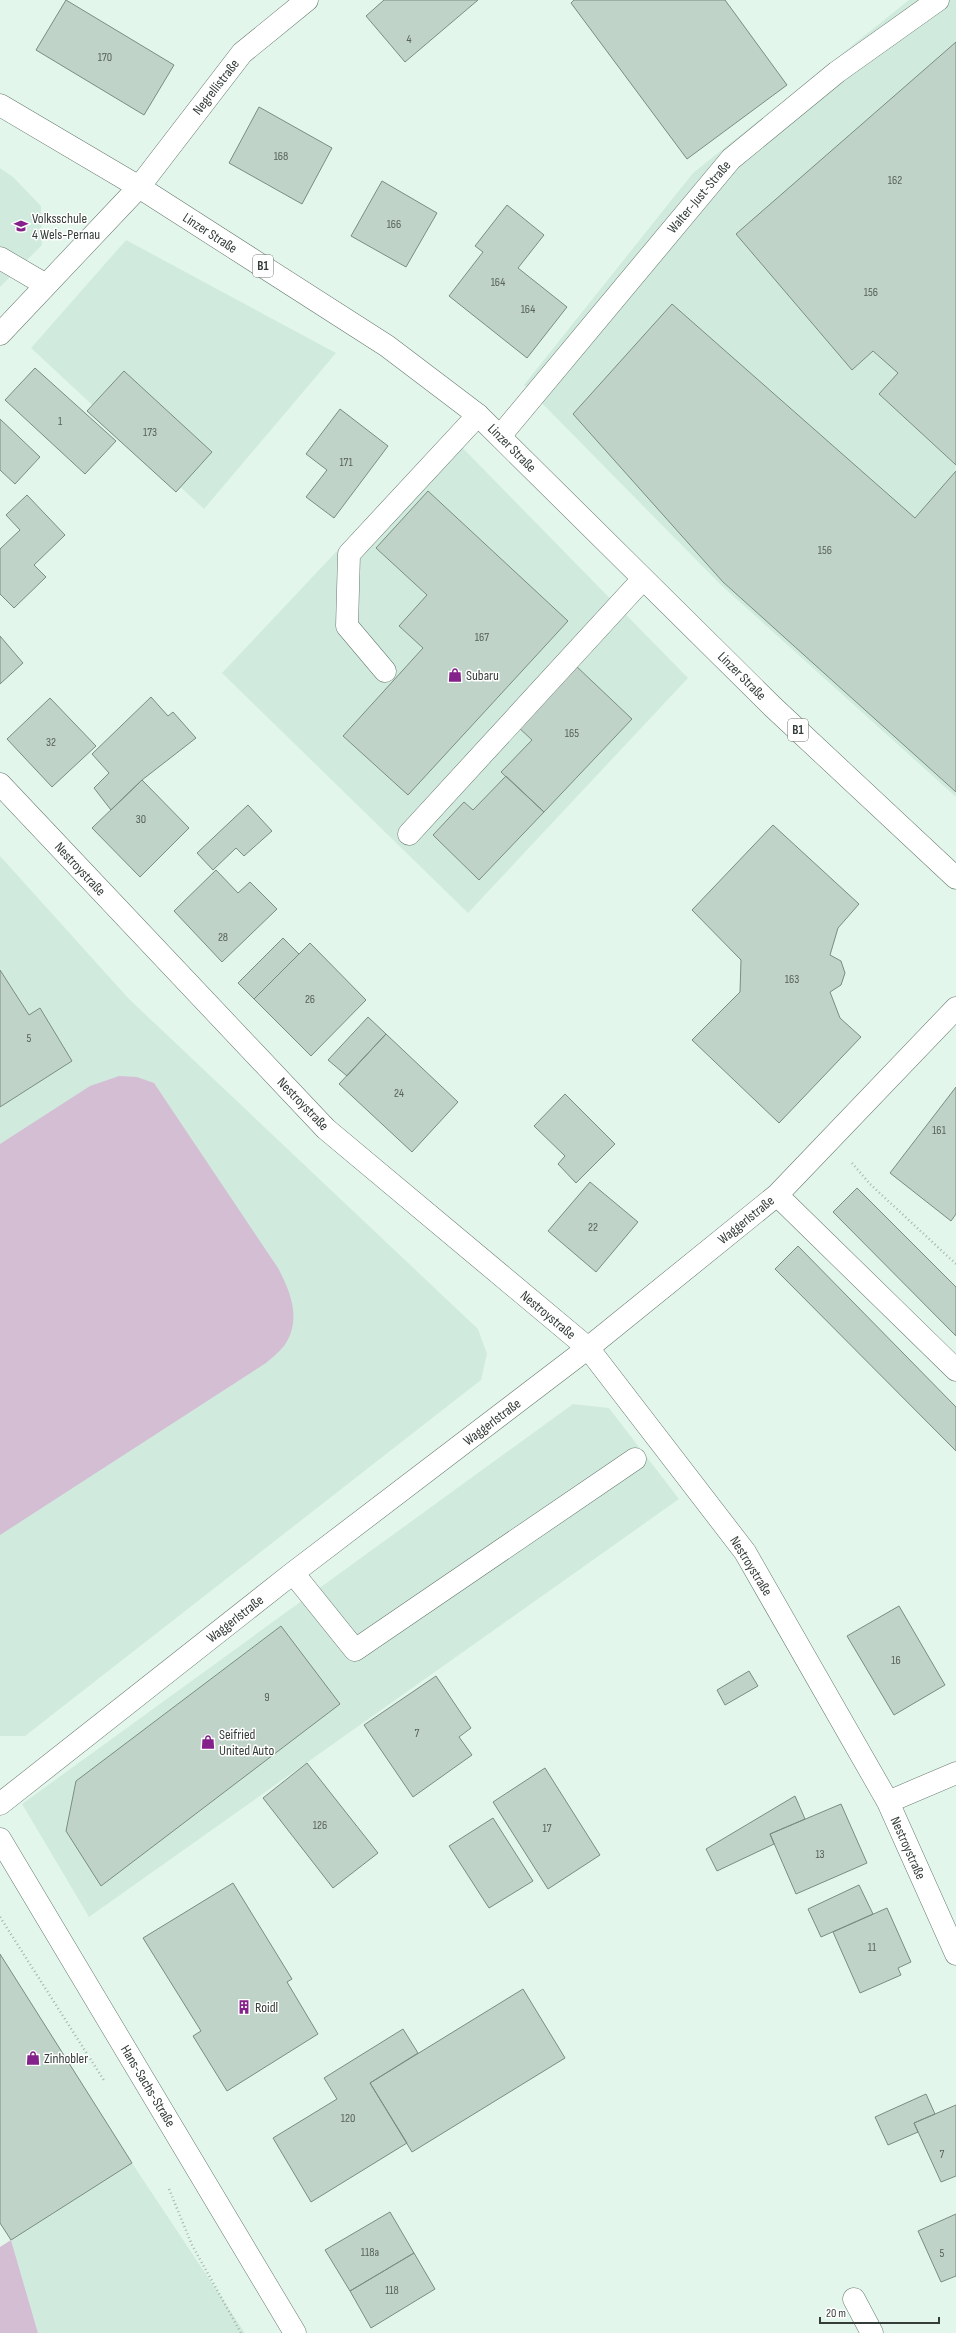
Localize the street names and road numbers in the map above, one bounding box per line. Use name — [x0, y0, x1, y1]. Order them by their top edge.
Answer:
street label: Negrellistraße — [189, 56, 243, 118]
street label: Walter-Just-Straße — [664, 157, 734, 237]
street label: Linzer Straße — [180, 209, 240, 257]
road number: B1 — [253, 255, 273, 277]
street label: Linzer Straße — [484, 420, 540, 476]
street label: Linzer Straße — [714, 648, 770, 704]
road number: B1 — [788, 719, 808, 741]
street label: Nestroystraße — [51, 839, 109, 899]
street label: Nestroystraße — [274, 1074, 332, 1134]
street label: Waggerlstraße — [714, 1192, 778, 1248]
street label: Nestroystraße — [517, 1287, 579, 1343]
street label: Waggerlstraße — [460, 1395, 524, 1449]
street label: Nestroystraße — [726, 1533, 776, 1599]
street label: Waggerlstraße — [203, 1592, 267, 1646]
street label: Nestroystraße — [887, 1814, 929, 1882]
street label: Hans-Sachs-Straße — [117, 2042, 179, 2130]

